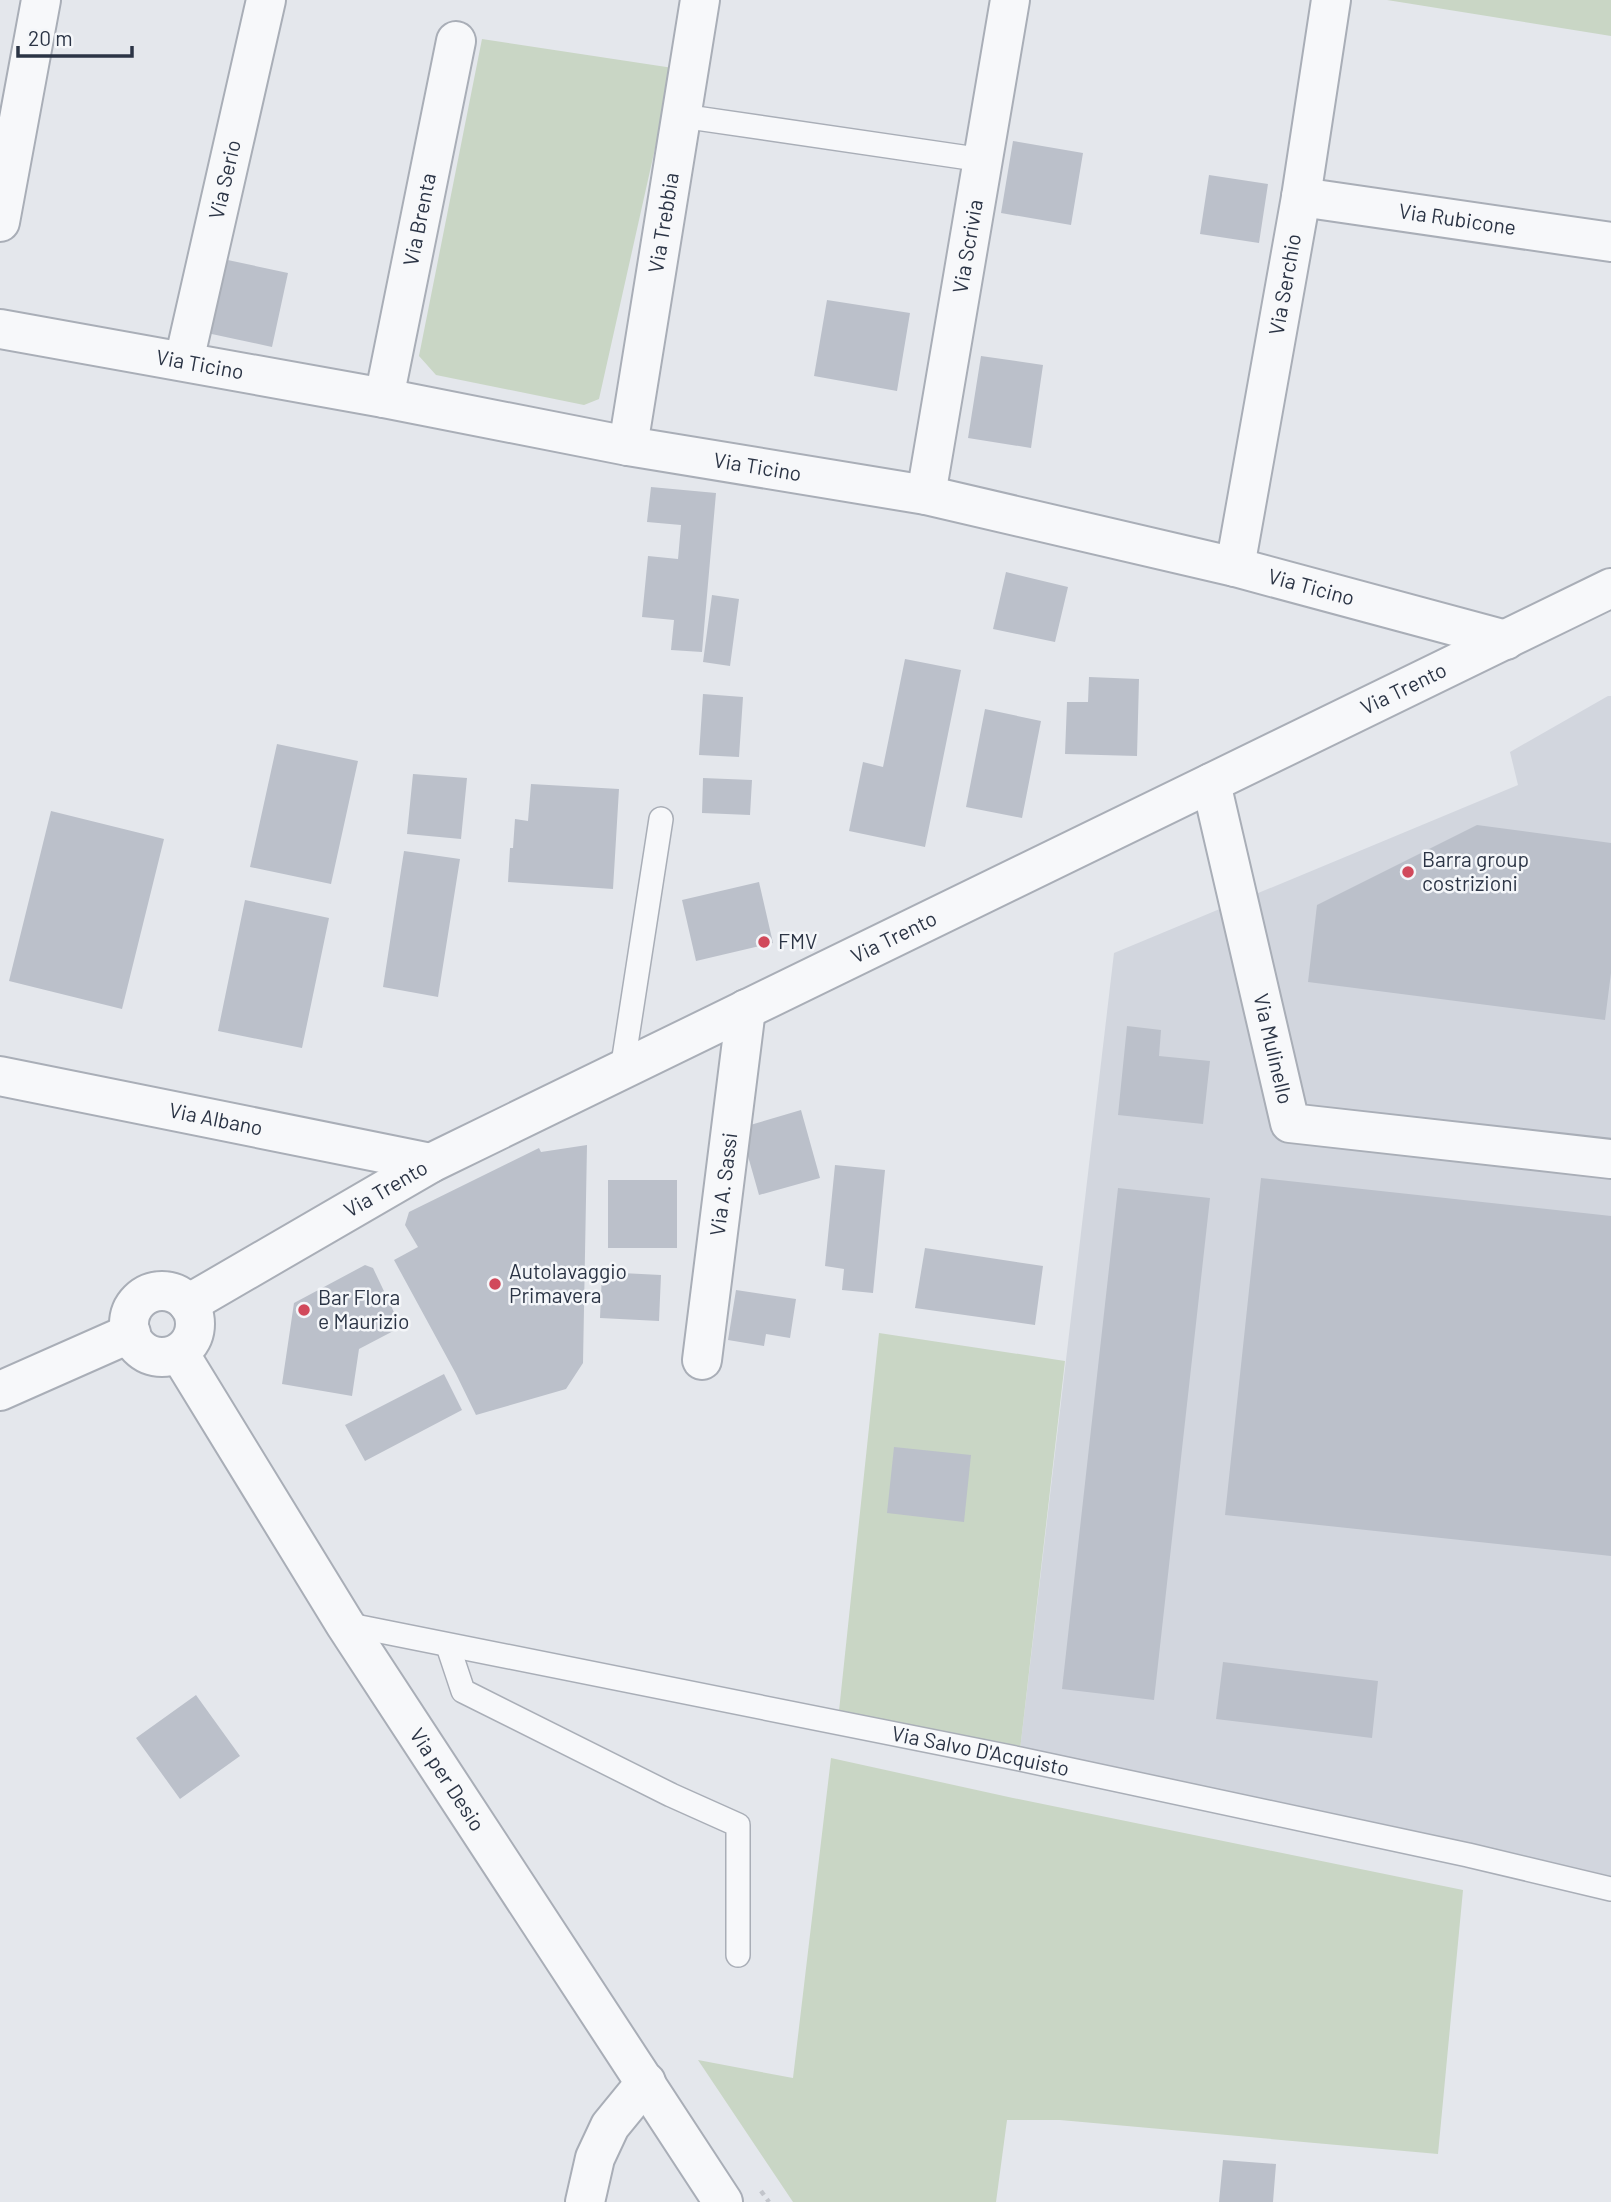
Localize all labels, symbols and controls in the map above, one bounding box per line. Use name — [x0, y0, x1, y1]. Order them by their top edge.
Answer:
scale bar — [18, 14, 131, 58]
text: 20 m — [28, 25, 73, 50]
street label: Via Serio — [203, 137, 245, 221]
street label: Via Brenta — [397, 171, 440, 268]
street label: Via Trebbia — [642, 171, 683, 275]
street label: Via Scrivia — [946, 197, 987, 295]
street label: Via Rubicone — [1397, 197, 1518, 239]
street label: Via Serchio — [1263, 231, 1305, 337]
street label: Via Ticino — [154, 343, 246, 384]
street label: Via Ticino — [712, 446, 803, 485]
street label: Via Ticino — [1266, 562, 1358, 610]
street label: Via Trento — [1356, 656, 1450, 719]
place label: Barra group costrizioni — [1422, 846, 1529, 895]
marker: Barra group costrizioni — [1400, 864, 1416, 880]
street label: Via Trento — [846, 905, 940, 968]
place label: FMV — [778, 928, 817, 953]
marker: FMV — [756, 934, 772, 950]
street label: Via Mulinello — [1249, 991, 1299, 1106]
street label: Via Albano — [167, 1096, 265, 1140]
street label: Via A. Sassi — [704, 1131, 741, 1237]
street label: Via Trento — [339, 1154, 432, 1222]
place label: Autolavaggio Primavera — [509, 1258, 627, 1307]
marker: Autolavaggio Primavera — [487, 1276, 503, 1292]
place label: Bar Flora e Maurizio — [318, 1284, 410, 1333]
marker: Bar Flora e Maurizio — [296, 1302, 312, 1318]
street label: Via Salvo D'Acquisto — [890, 1720, 1072, 1780]
street label: Via per Desio — [405, 1723, 491, 1835]

